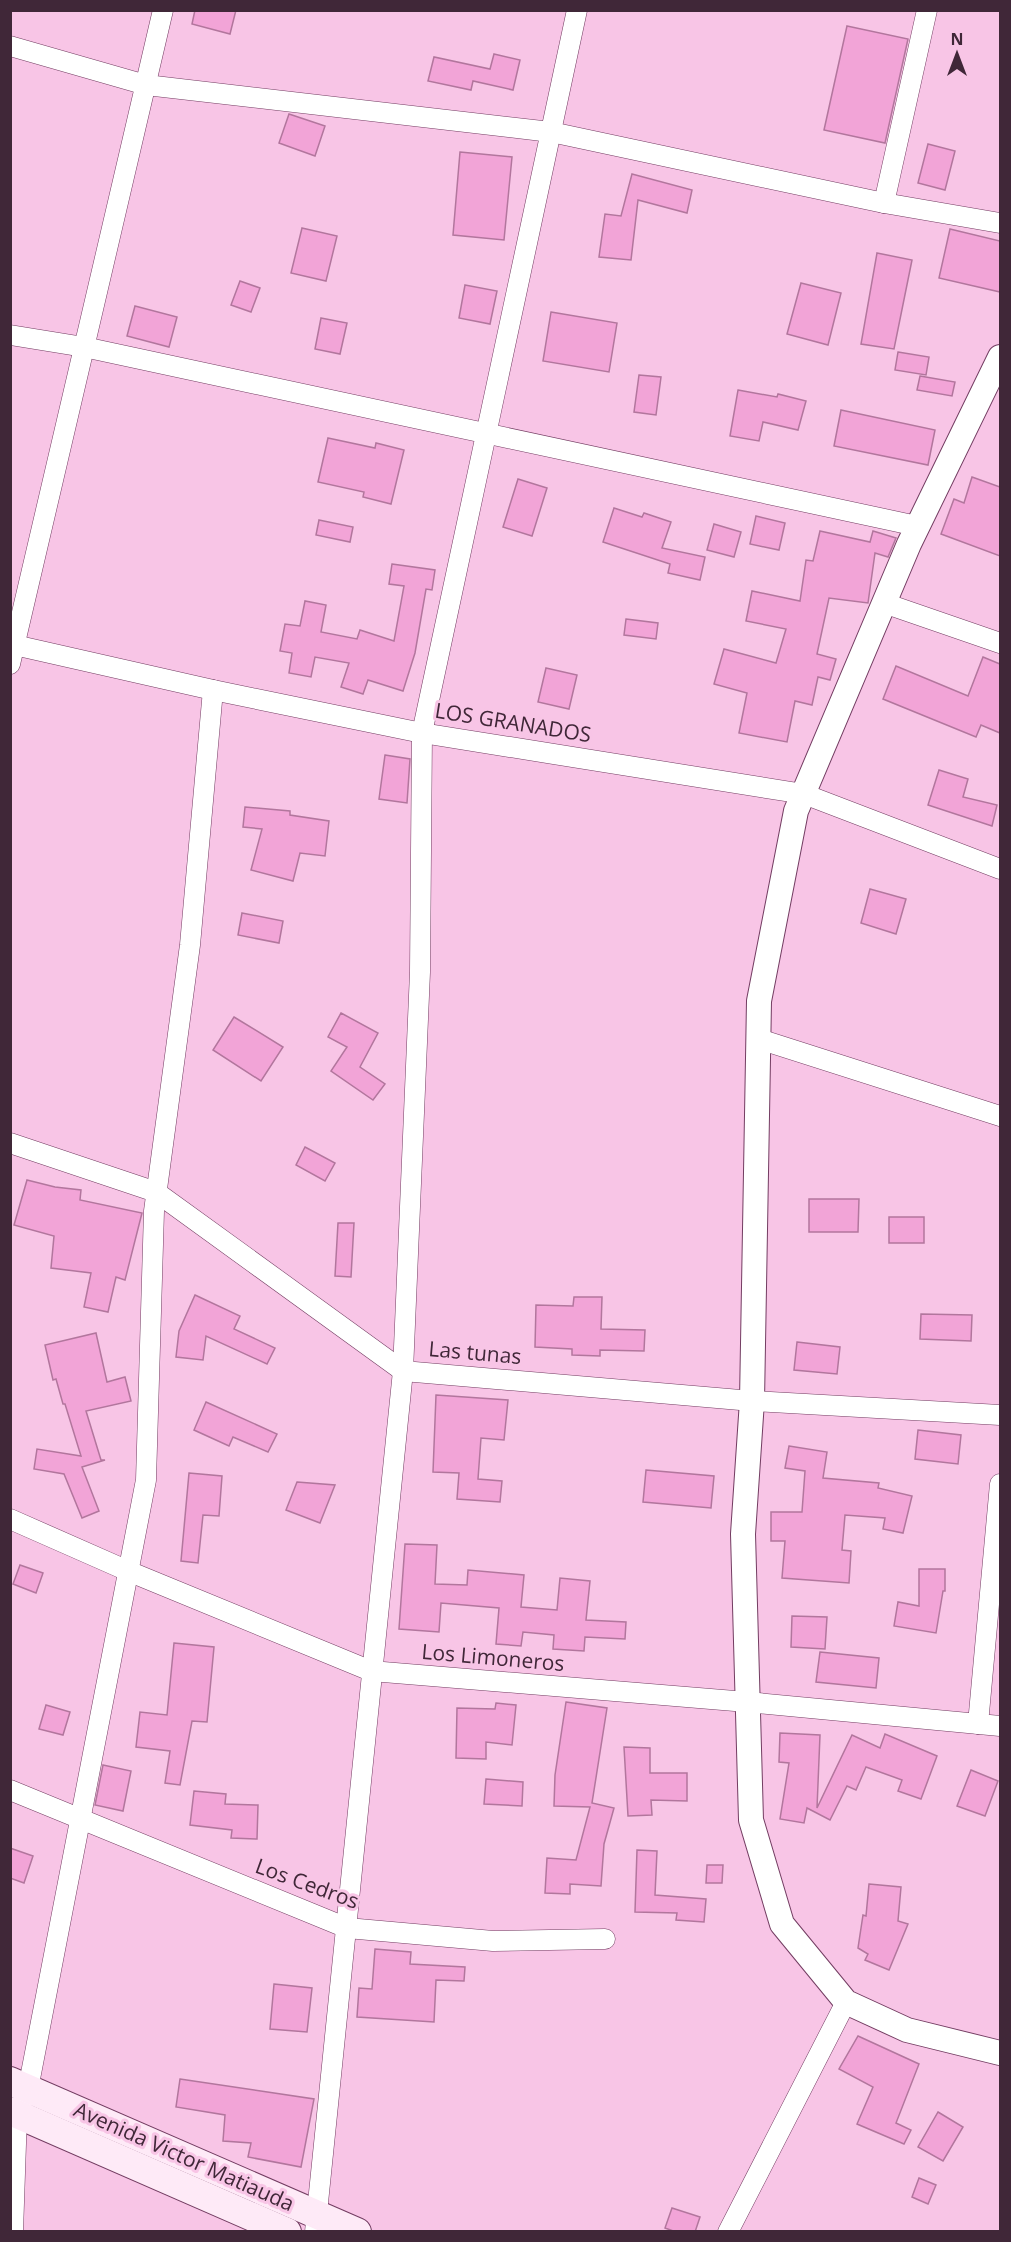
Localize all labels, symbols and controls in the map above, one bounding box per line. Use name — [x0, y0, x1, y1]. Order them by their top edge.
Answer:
north arrow — [927, 24, 987, 84]
text: N — [950, 28, 964, 50]
street label: LOS GRANADOS — [433, 696, 593, 748]
street label: Las tunas — [428, 1334, 523, 1370]
street label: Los Limoneros — [420, 1637, 566, 1677]
street label: Los Cedros — [252, 1851, 363, 1915]
street label: Avenida Victor Matiauda — [70, 2095, 299, 2217]

